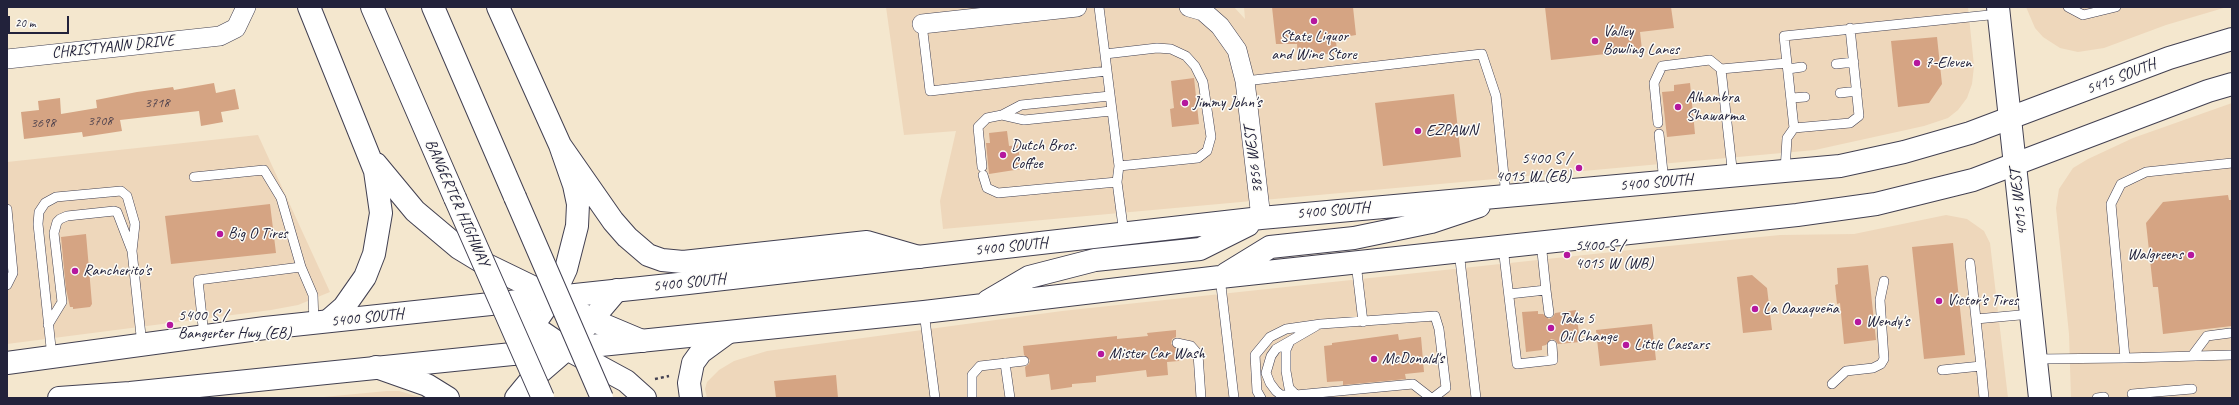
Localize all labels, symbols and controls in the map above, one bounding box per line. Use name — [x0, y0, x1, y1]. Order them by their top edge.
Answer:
scale bar — [10, 8, 71, 34]
text: 20 m — [15, 15, 35, 31]
marker: State Liquor and Wine Store — [1309, 16, 1319, 26]
place label: Valley Bowling Lanes — [1603, 22, 1679, 60]
place label: State Liquor and Wine Store — [1271, 27, 1357, 65]
street label: CHRISTYANN DRIVE — [51, 31, 175, 63]
marker: Valley Bowling Lanes — [1590, 36, 1600, 46]
place label: 7-Eleven — [1925, 53, 1971, 73]
street label: 5415 SOUTH — [2084, 55, 2158, 99]
marker: 7-Eleven — [1912, 58, 1922, 68]
place label: Alhambra Shawarma — [1686, 88, 1744, 126]
place label: Jimmy John's — [1193, 93, 1261, 113]
house number: 3718 — [144, 95, 170, 111]
marker: Jimmy John's — [1180, 98, 1190, 108]
marker: Alhambra Shawarma — [1673, 102, 1683, 112]
house number: 3708 — [87, 113, 113, 129]
house number: 3698 — [30, 115, 56, 131]
place label: EZPAWN — [1426, 121, 1478, 141]
street label: 3856 WEST — [1240, 125, 1268, 195]
marker: EZPAWN — [1413, 126, 1423, 136]
street label: BANGERTER HIGHWAY — [420, 136, 494, 270]
place label: Dutch Bros. Coffee — [1011, 136, 1077, 174]
place label: 5400 S / 4015 W (EB) — [1496, 149, 1571, 187]
marker: Dutch Bros. Coffee — [998, 150, 1008, 160]
marker: 5400 S / 4015 W (EB) — [1574, 163, 1584, 173]
street label: 4015 WEST — [2006, 168, 2032, 236]
street label: 5400 SOUTH — [1619, 170, 1693, 196]
street label: 5400 SOUTH — [1296, 198, 1370, 224]
place label: Big O Tires — [228, 224, 288, 244]
marker: Big O Tires — [215, 229, 225, 239]
street label: 5400 SOUTH — [974, 234, 1048, 260]
place label: 5400 S / 4015 W (WB) — [1575, 236, 1653, 274]
place label: Walgreens — [2127, 245, 2183, 265]
marker: 5400 S / 4015 W (WB) — [1562, 250, 1572, 260]
marker: Walgreens — [2186, 250, 2196, 260]
place label: Rancherito's — [83, 261, 151, 281]
marker: Rancherito's — [70, 266, 80, 276]
street label: 5400 SOUTH — [652, 270, 726, 296]
place label: Victor's Tires — [1947, 291, 2018, 311]
marker: Victor's Tires — [1934, 296, 1944, 306]
place label: La Oaxaqueña — [1763, 299, 1839, 319]
marker: La Oaxaqueña — [1750, 304, 1760, 314]
street label: 5400 SOUTH — [330, 305, 404, 331]
place label: 5400 S / Bangerter Hwy (EB) — [178, 306, 291, 344]
place label: Take 5 Oil Change — [1559, 309, 1617, 347]
place label: Wendy's — [1866, 312, 1909, 332]
marker: Wendy's — [1853, 317, 1863, 327]
marker: 5400 S / Bangerter Hwy (EB) — [165, 320, 175, 330]
marker: Take 5 Oil Change — [1546, 323, 1556, 333]
place label: Little Caesars — [1634, 335, 1709, 355]
marker: Little Caesars — [1621, 340, 1631, 350]
place label: Mister Car Wash — [1109, 344, 1205, 364]
marker: Mister Car Wash — [1096, 349, 1106, 359]
place label: McDonald's — [1382, 349, 1444, 369]
marker: McDonald's — [1369, 354, 1379, 364]

